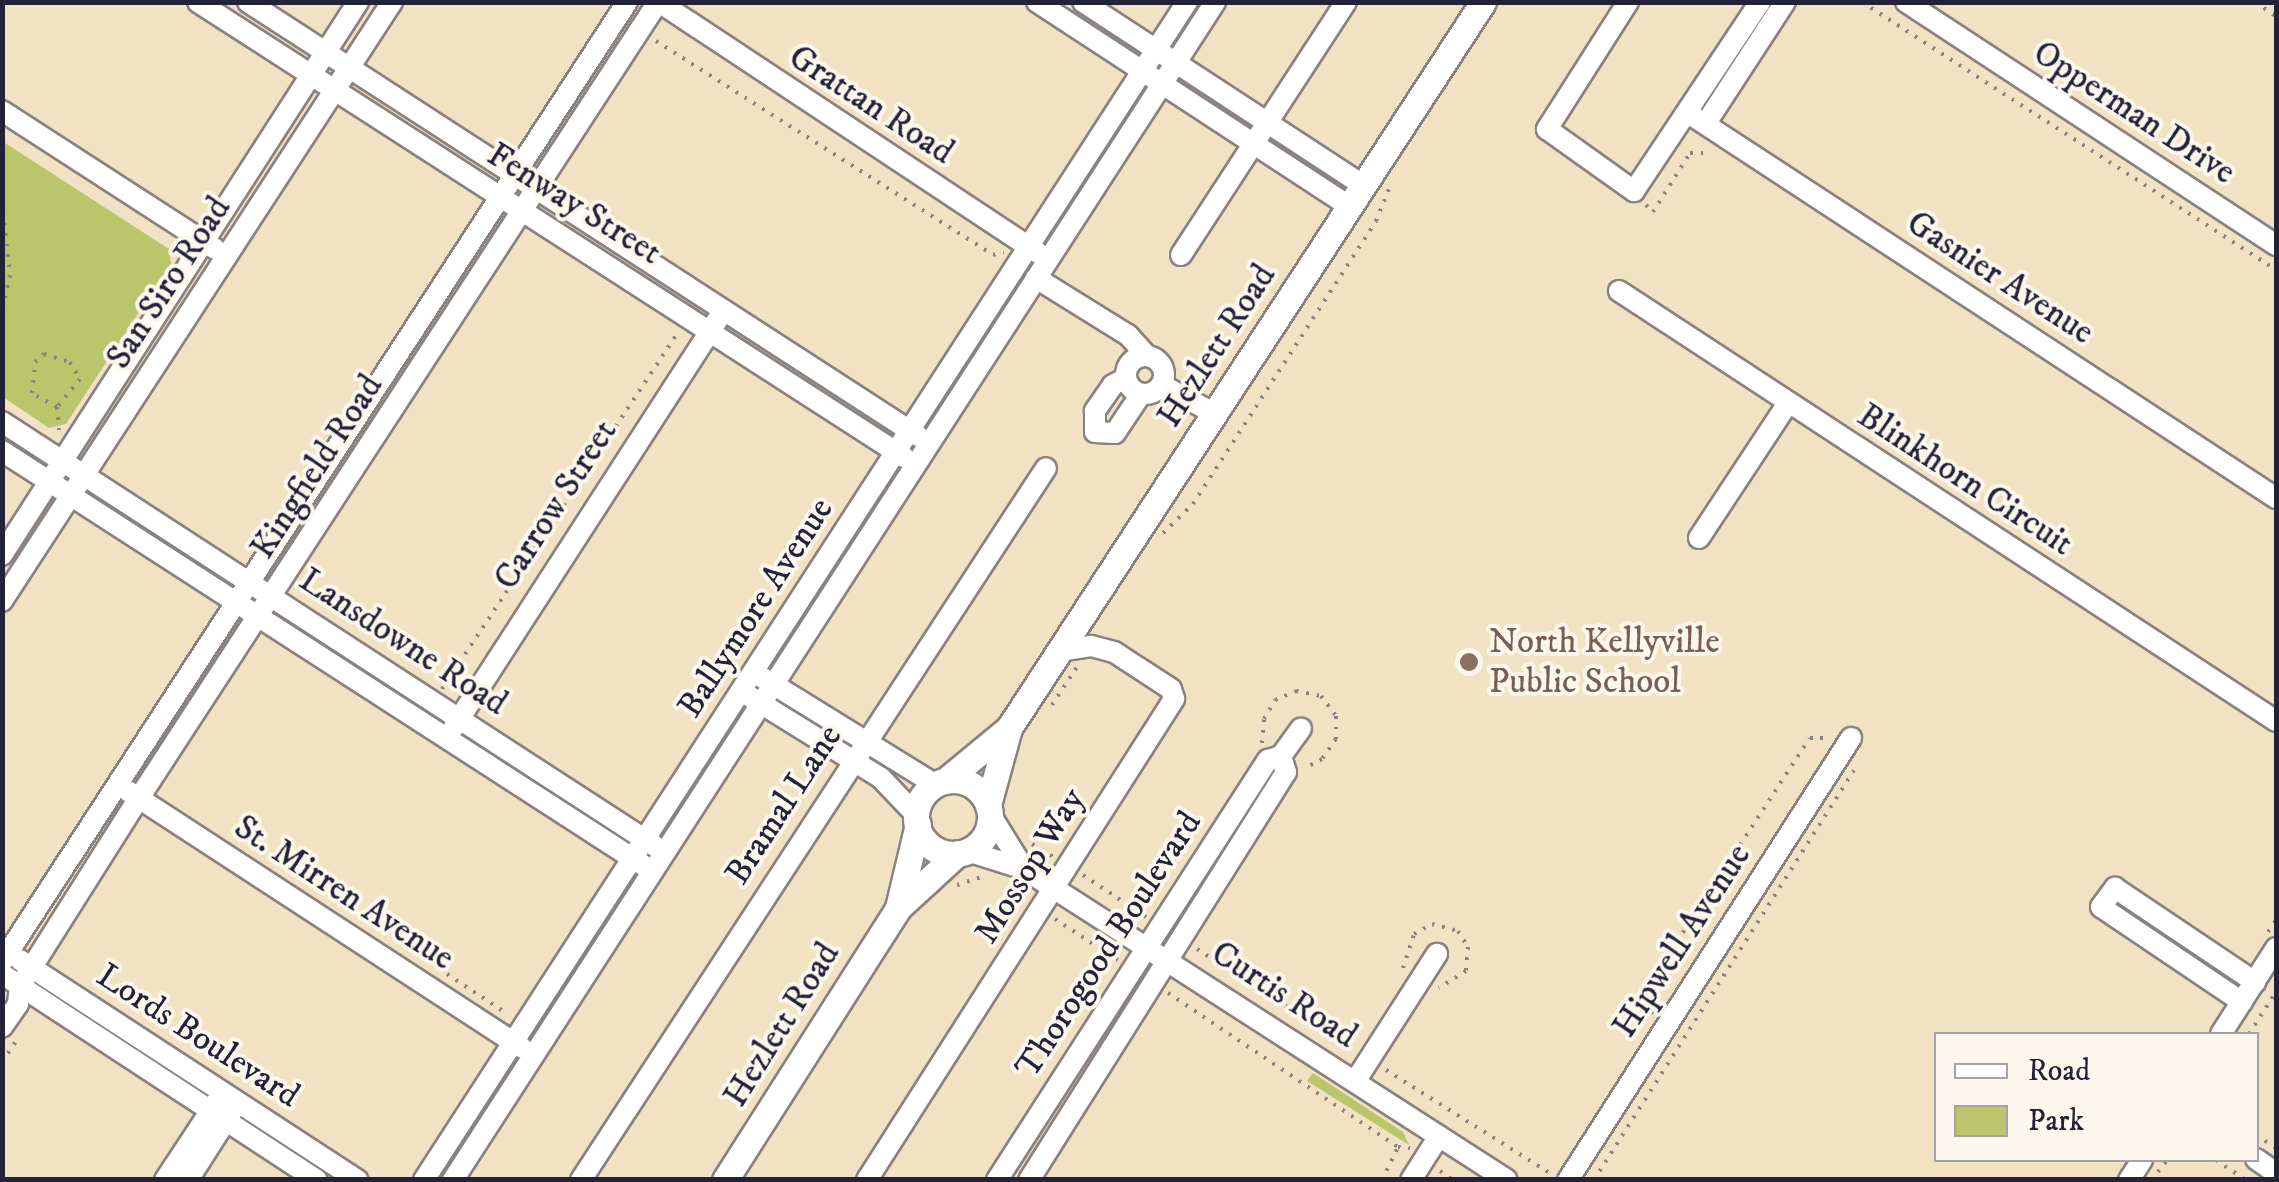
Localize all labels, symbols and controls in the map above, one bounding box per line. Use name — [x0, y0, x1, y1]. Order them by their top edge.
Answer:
street label: Opperman Drive — [2025, 32, 2243, 194]
street label: Grattan Road — [781, 36, 961, 174]
street label: Fenway Street — [479, 134, 669, 274]
street label: San Siro Road — [98, 189, 240, 377]
street label: Gasnier Avenue — [1899, 202, 2101, 354]
street label: Hezlett Road — [1149, 257, 1285, 435]
street label: Kingfield Road — [242, 367, 392, 567]
street label: Blinkhorn Circuit — [1849, 395, 2081, 565]
street label: Carrow Street — [486, 412, 626, 598]
street label: Ballymore Avenue — [669, 490, 843, 726]
street label: Lansdowne Road — [291, 559, 515, 725]
place label: North Kellyville Public School — [1489, 621, 1720, 703]
marker: North Kellyville Public School — [1458, 651, 1480, 673]
street label: Bramal Lane — [717, 717, 851, 893]
street label: Mossop Way — [966, 781, 1094, 951]
street label: Thorogood Boulevard — [1007, 804, 1211, 1086]
street label: St. Mirren Avenue — [226, 806, 462, 980]
street label: Hipwell Avenue — [1604, 836, 1760, 1046]
street label: Curtis Road — [1203, 932, 1365, 1058]
street label: Hezlett Road — [715, 935, 849, 1115]
street label: Lords Boulevard — [89, 955, 307, 1117]
legend — [1934, 1032, 2259, 1162]
text: Road — [2028, 1053, 2090, 1090]
text: Park — [2028, 1103, 2084, 1140]

